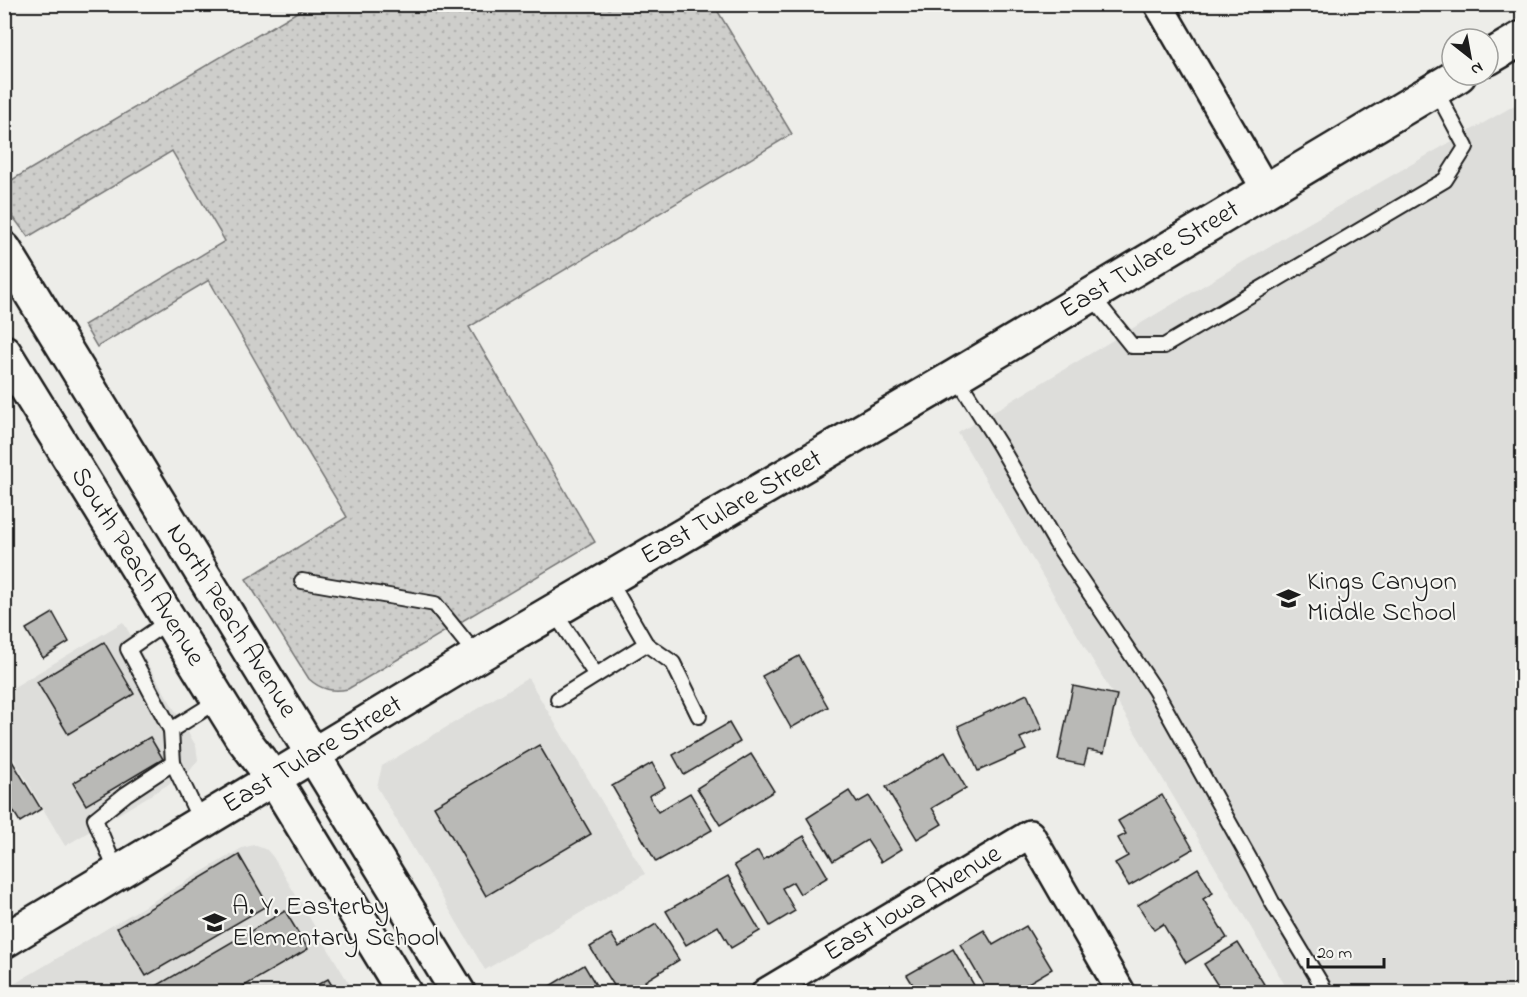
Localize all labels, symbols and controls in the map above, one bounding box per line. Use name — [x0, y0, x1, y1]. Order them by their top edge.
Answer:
north arrow — [1440, 27, 1500, 87]
text: N — [1466, 55, 1488, 81]
street label: East Tulare Street — [1052, 191, 1248, 329]
street label: East Tulare Street — [634, 440, 830, 576]
street label: South Peach Avenue — [60, 460, 215, 675]
street label: North Peach Avenue — [156, 516, 307, 726]
place label: Kings Canyon Middle School — [1307, 563, 1457, 633]
school or university icon: Kings Canyon Middle School — [1276, 585, 1302, 611]
street label: East Tulare Street — [215, 686, 411, 824]
street label: East Iowa Avenue — [817, 835, 1010, 972]
place label: A. Y. Easterby Elementary School — [232, 888, 439, 958]
school or university icon: A. Y. Easterby Elementary School — [201, 910, 227, 936]
scale bar — [1308, 931, 1384, 969]
text: 20 m — [1317, 941, 1352, 967]

